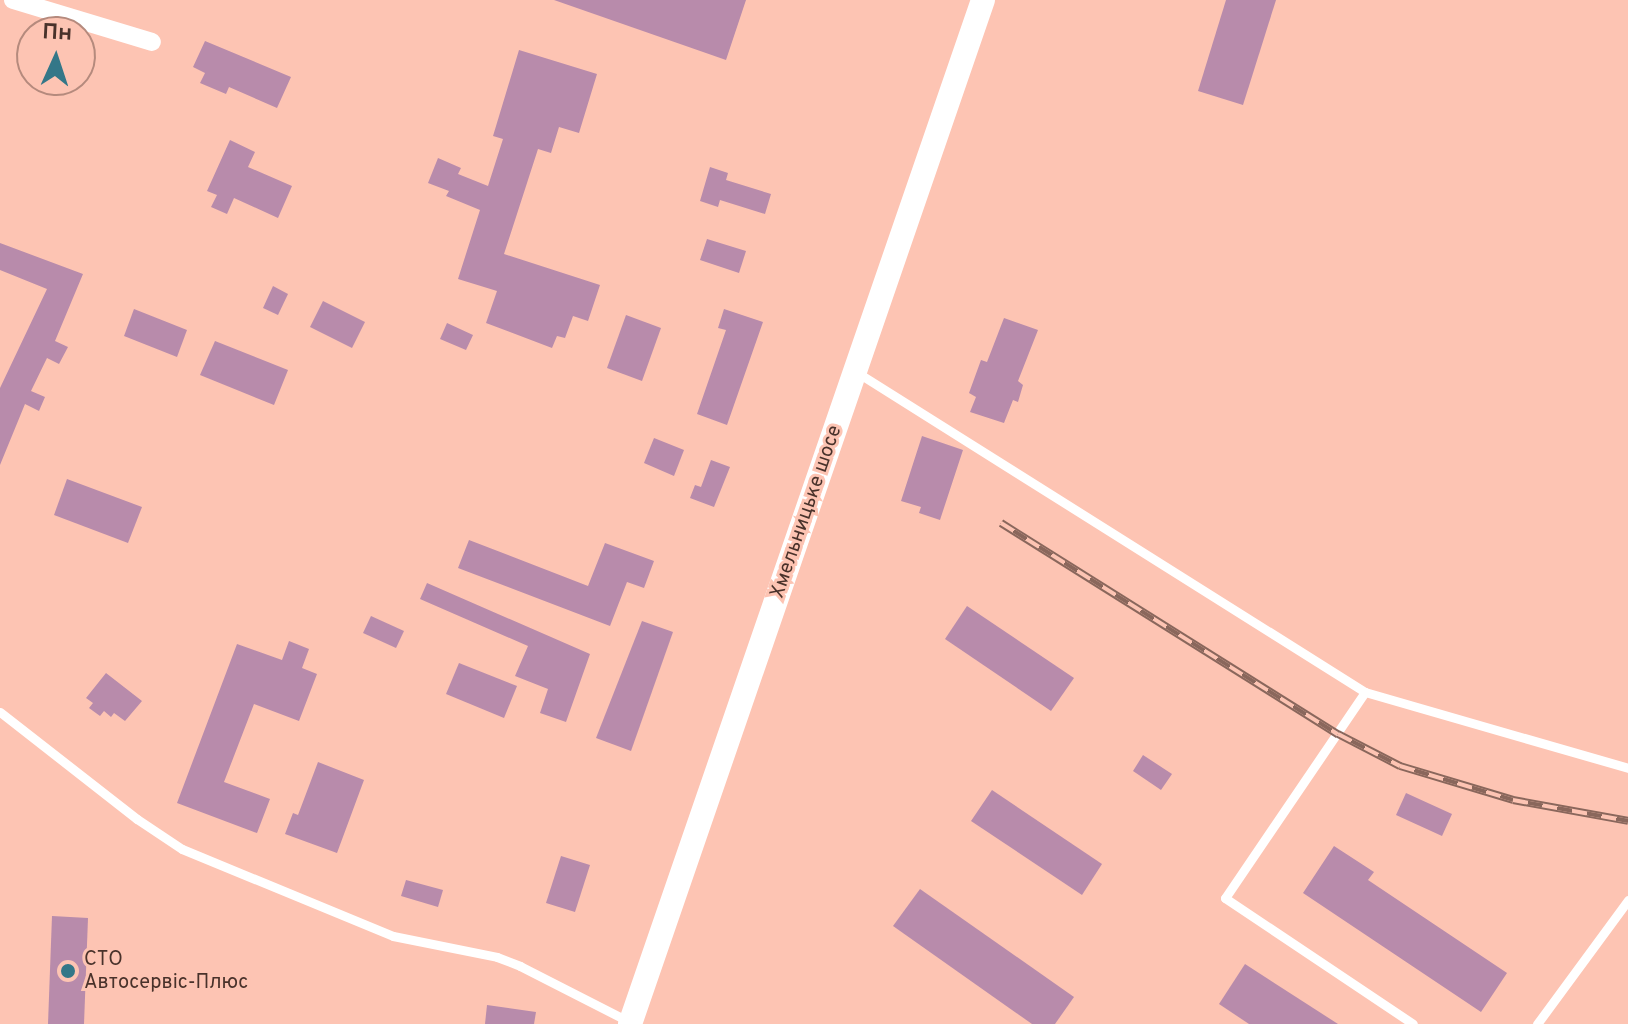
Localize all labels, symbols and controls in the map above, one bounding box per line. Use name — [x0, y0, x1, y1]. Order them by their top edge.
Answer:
north arrow — [16, 16, 96, 96]
text: Пн — [42, 19, 73, 48]
street label: Хмельницьке шосе — [766, 422, 848, 602]
place label: СТО Автосервіс-Плюс — [84, 948, 248, 995]
marker: СТО Автосервіс-Плюс — [59, 962, 77, 980]

